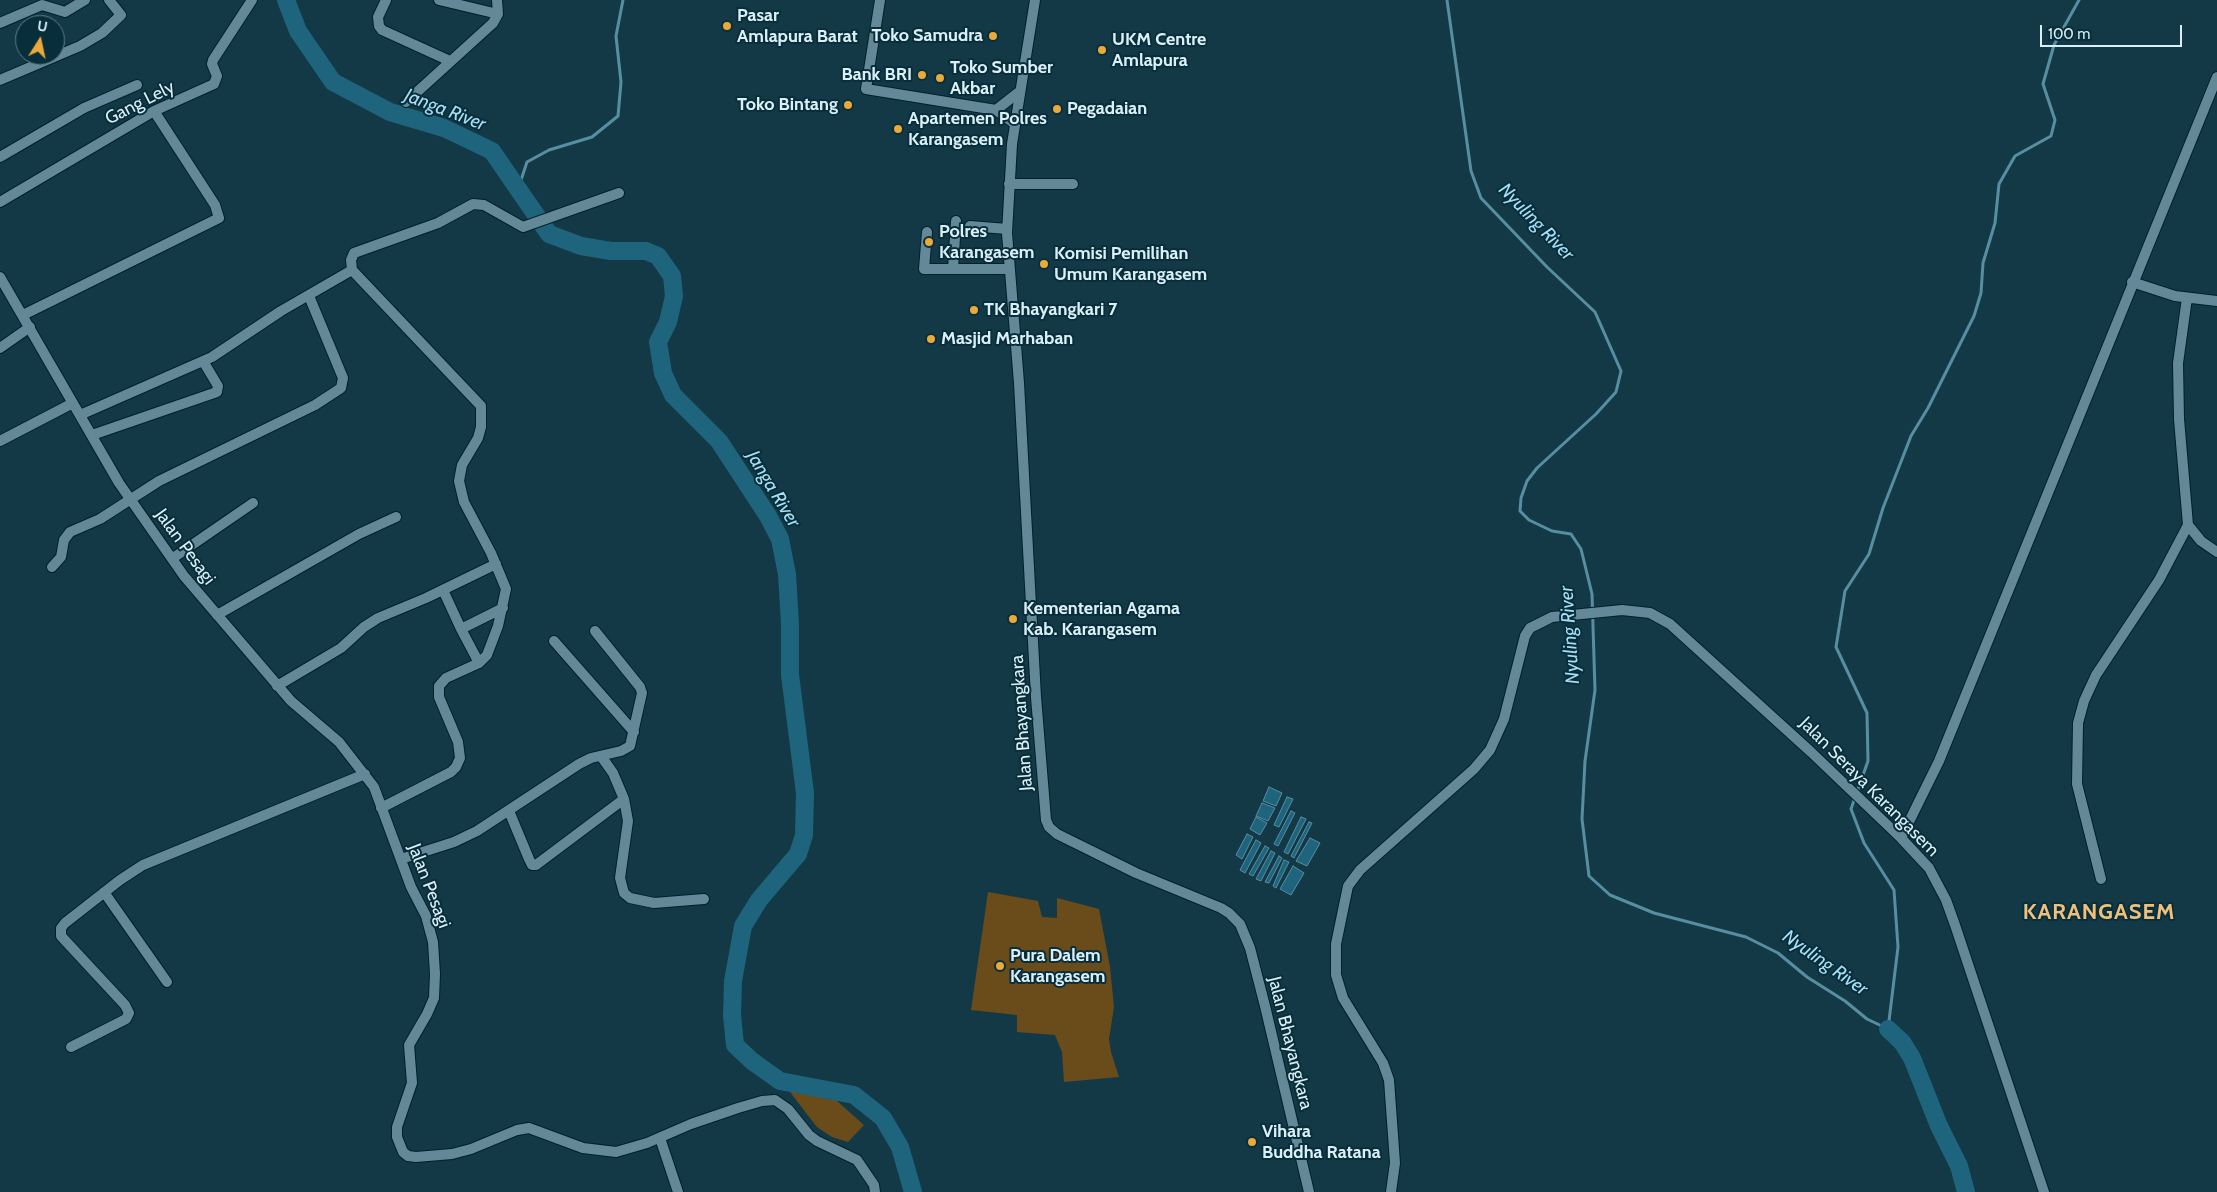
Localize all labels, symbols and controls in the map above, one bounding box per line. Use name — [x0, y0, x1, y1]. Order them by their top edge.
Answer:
place label: Pasar Amlapura Barat — [737, 5, 858, 48]
north arrow — [15, 15, 65, 65]
scale bar — [2042, 15, 2184, 47]
text: U — [36, 16, 49, 36]
marker: Pasar Amlapura Barat — [721, 20, 733, 32]
place label: Toko Samudra — [871, 25, 983, 47]
text: 100 m — [2048, 25, 2090, 43]
place label: UKM Centre Amlapura — [1112, 29, 1206, 72]
marker: Toko Samudra — [987, 30, 999, 42]
marker: UKM Centre Amlapura — [1096, 44, 1108, 56]
place label: Toko Sumber Akbar — [950, 57, 1053, 100]
place label: Bank BRI — [841, 64, 912, 86]
marker: Bank BRI — [916, 69, 928, 81]
marker: Toko Sumber Akbar — [934, 72, 946, 84]
street label: Gang Lely — [102, 76, 178, 130]
water label: Janga River — [401, 84, 489, 136]
place label: Toko Bintang — [737, 94, 838, 116]
place label: Pegadaian — [1067, 98, 1147, 120]
marker: Toko Bintang — [842, 99, 854, 111]
marker: Pegadaian — [1051, 103, 1063, 115]
place label: Apartemen Polres Karangasem — [908, 108, 1047, 150]
marker: Apartemen Polres Karangasem — [892, 123, 904, 135]
water label: Nyuling River — [1494, 179, 1578, 265]
place label: Polres Karangasem — [939, 221, 1034, 264]
marker: Polres Karangasem — [923, 236, 935, 248]
place label: Komisi Pemilihan Umum Karangasem — [1054, 243, 1207, 286]
marker: Komisi Pemilihan Umum Karangasem — [1038, 258, 1050, 270]
place label: TK Bhayangkari 7 — [984, 299, 1118, 321]
marker: TK Bhayangkari 7 — [968, 304, 980, 316]
place label: Masjid Marhaban — [941, 328, 1073, 350]
marker: Masjid Marhaban — [925, 333, 937, 345]
water label: Janga River — [741, 447, 805, 531]
street label: Jalan Pesagi — [150, 505, 220, 589]
water label: Nyuling River — [1555, 585, 1585, 685]
place label: Kementerian Agama Kab. Karangasem — [1023, 598, 1180, 640]
marker: Kementerian Agama Kab. Karangasem — [1007, 613, 1019, 625]
street label: Jalan Bhayangkara — [1006, 654, 1038, 792]
street label: Jalan Seraya Karangasem — [1795, 713, 1943, 861]
street label: Jalan Pesagi — [403, 841, 455, 931]
district label: KARANGASEM — [2021, 900, 2177, 926]
water label: Nyuling River — [1778, 925, 1872, 1001]
place label: Pura Dalem Karangasem — [1010, 945, 1105, 988]
marker: Pura Dalem Karangasem — [994, 960, 1006, 972]
street label: Jalan Bhayangkara — [1263, 974, 1317, 1112]
place label: Vihara Buddha Ratana — [1262, 1121, 1381, 1164]
marker: Vihara Buddha Ratana — [1246, 1136, 1258, 1148]

